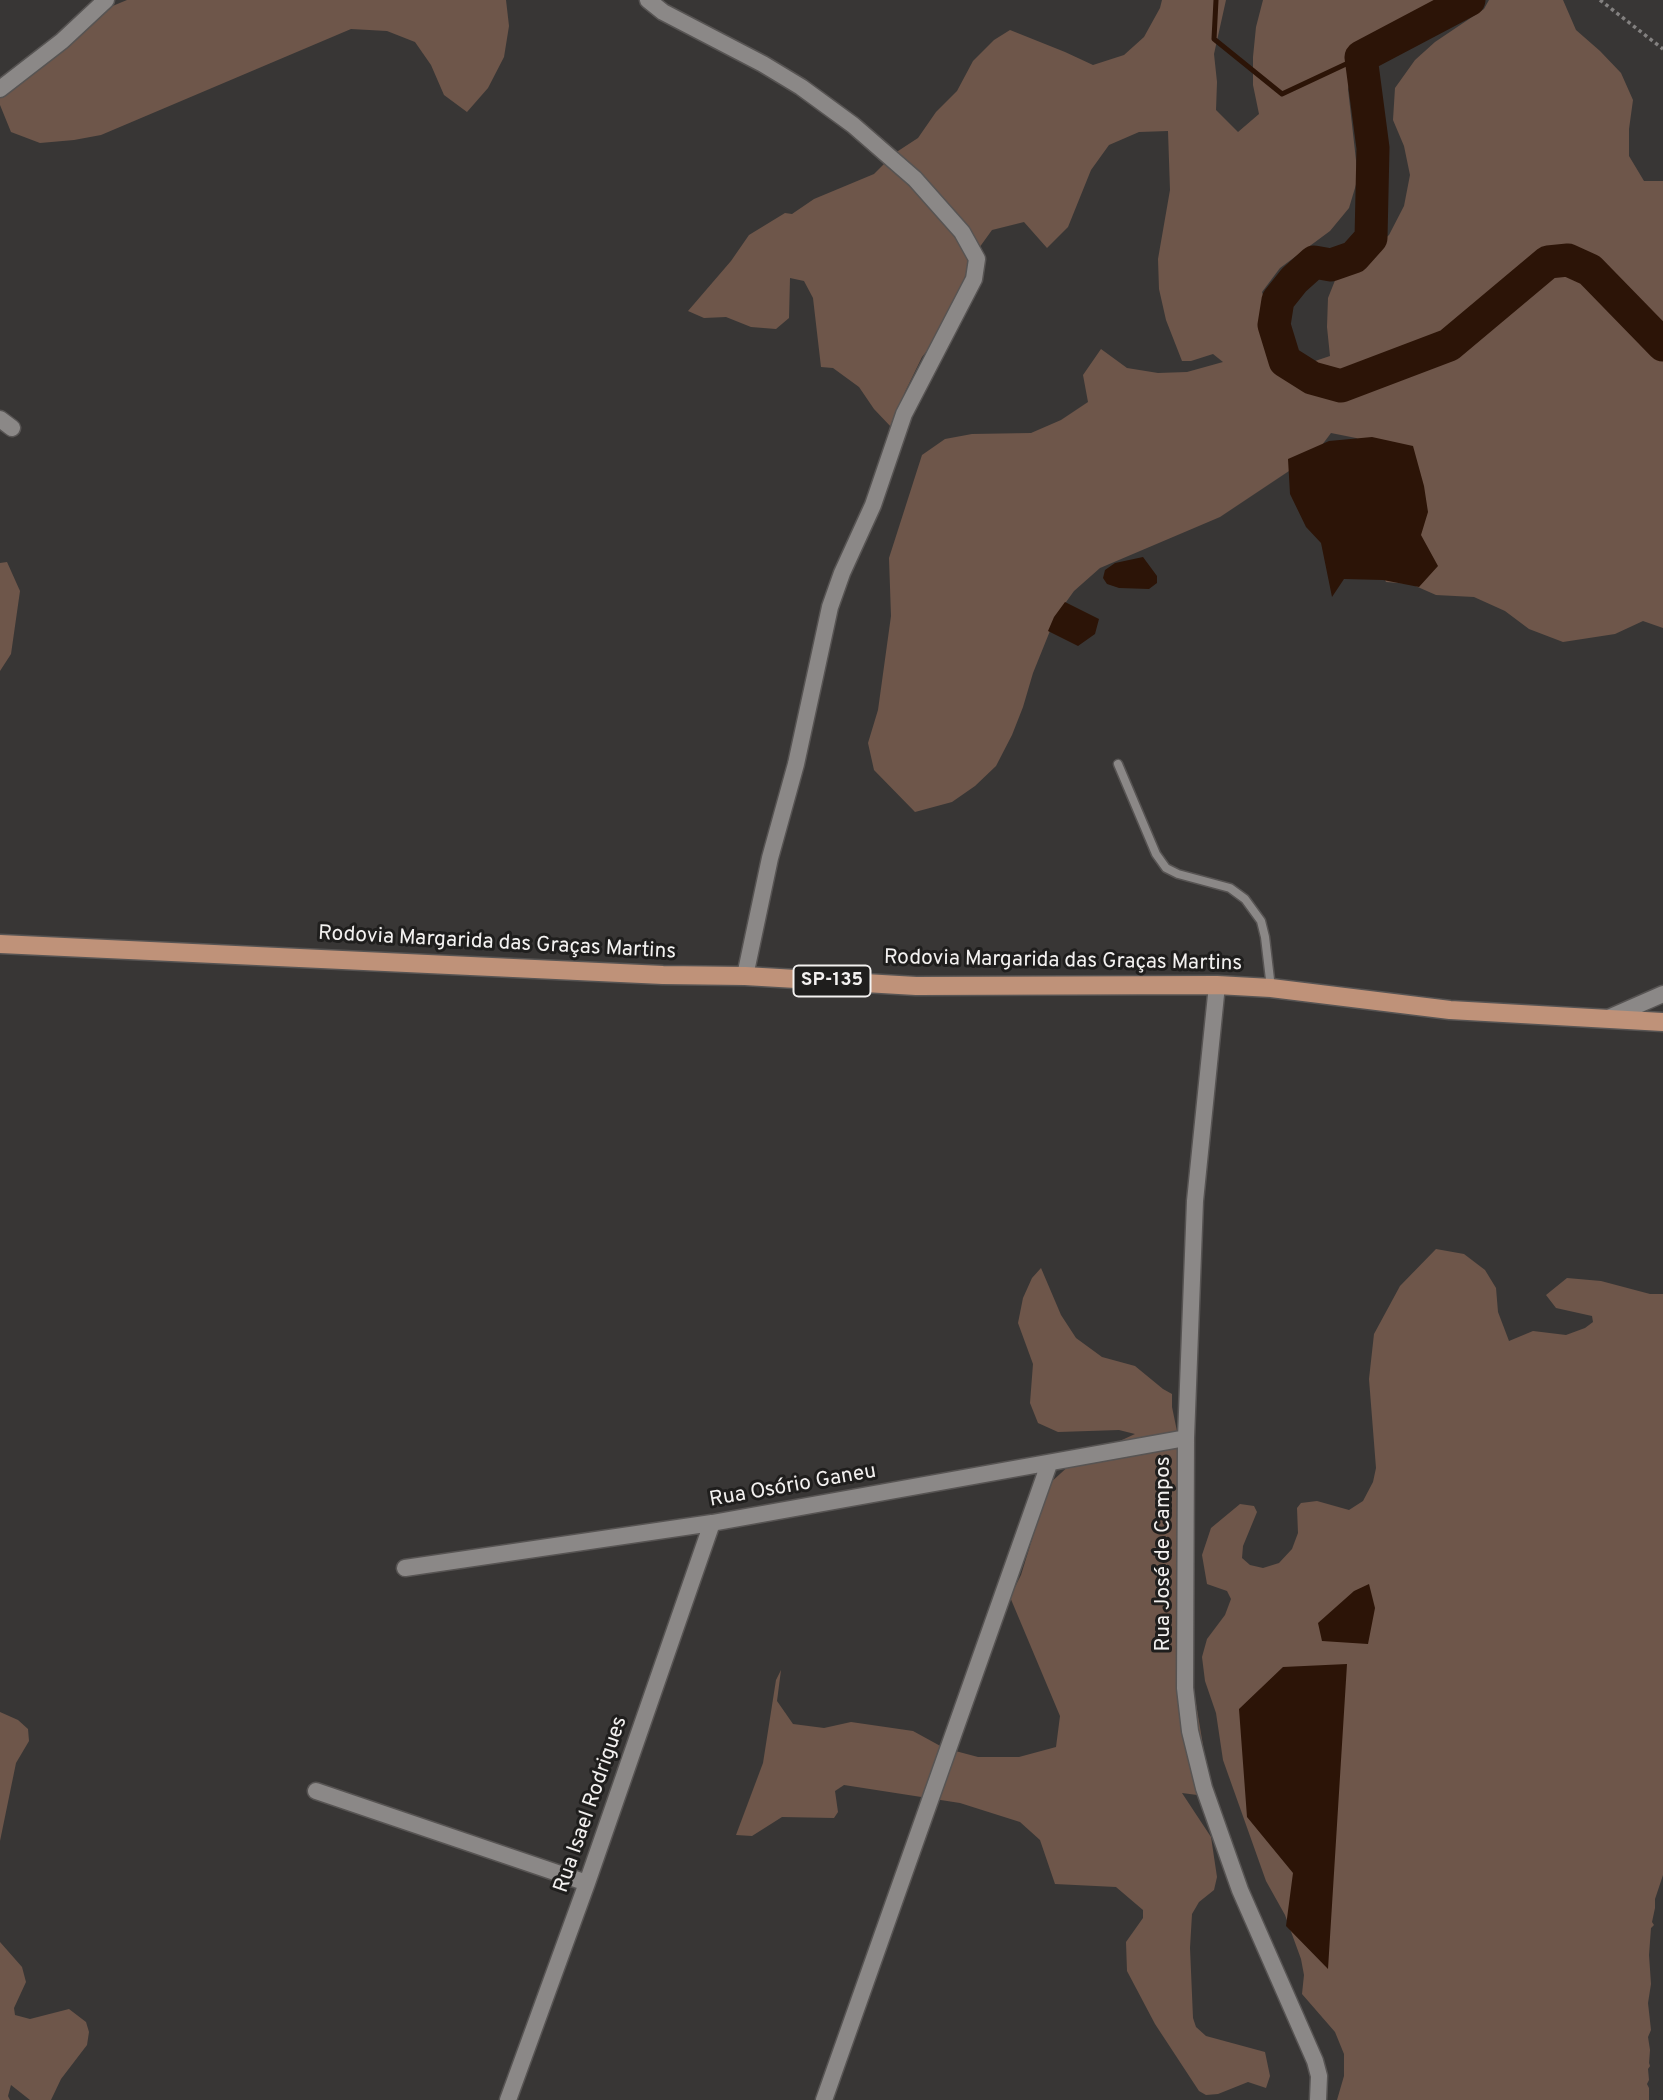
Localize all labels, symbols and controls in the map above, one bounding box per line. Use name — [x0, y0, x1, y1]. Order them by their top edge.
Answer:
street label: Rodovia Margarida das Graças Martins — [317, 922, 677, 966]
street label: Rodovia Margarida das Graças Martins — [884, 946, 1242, 978]
road number: SP-135 — [794, 965, 870, 996]
street label: Rua José de Campos — [1152, 1456, 1178, 1652]
street label: Rua Osório Ganeu — [708, 1460, 878, 1514]
street label: Rua Isael Rodrigues — [550, 1713, 634, 1897]

